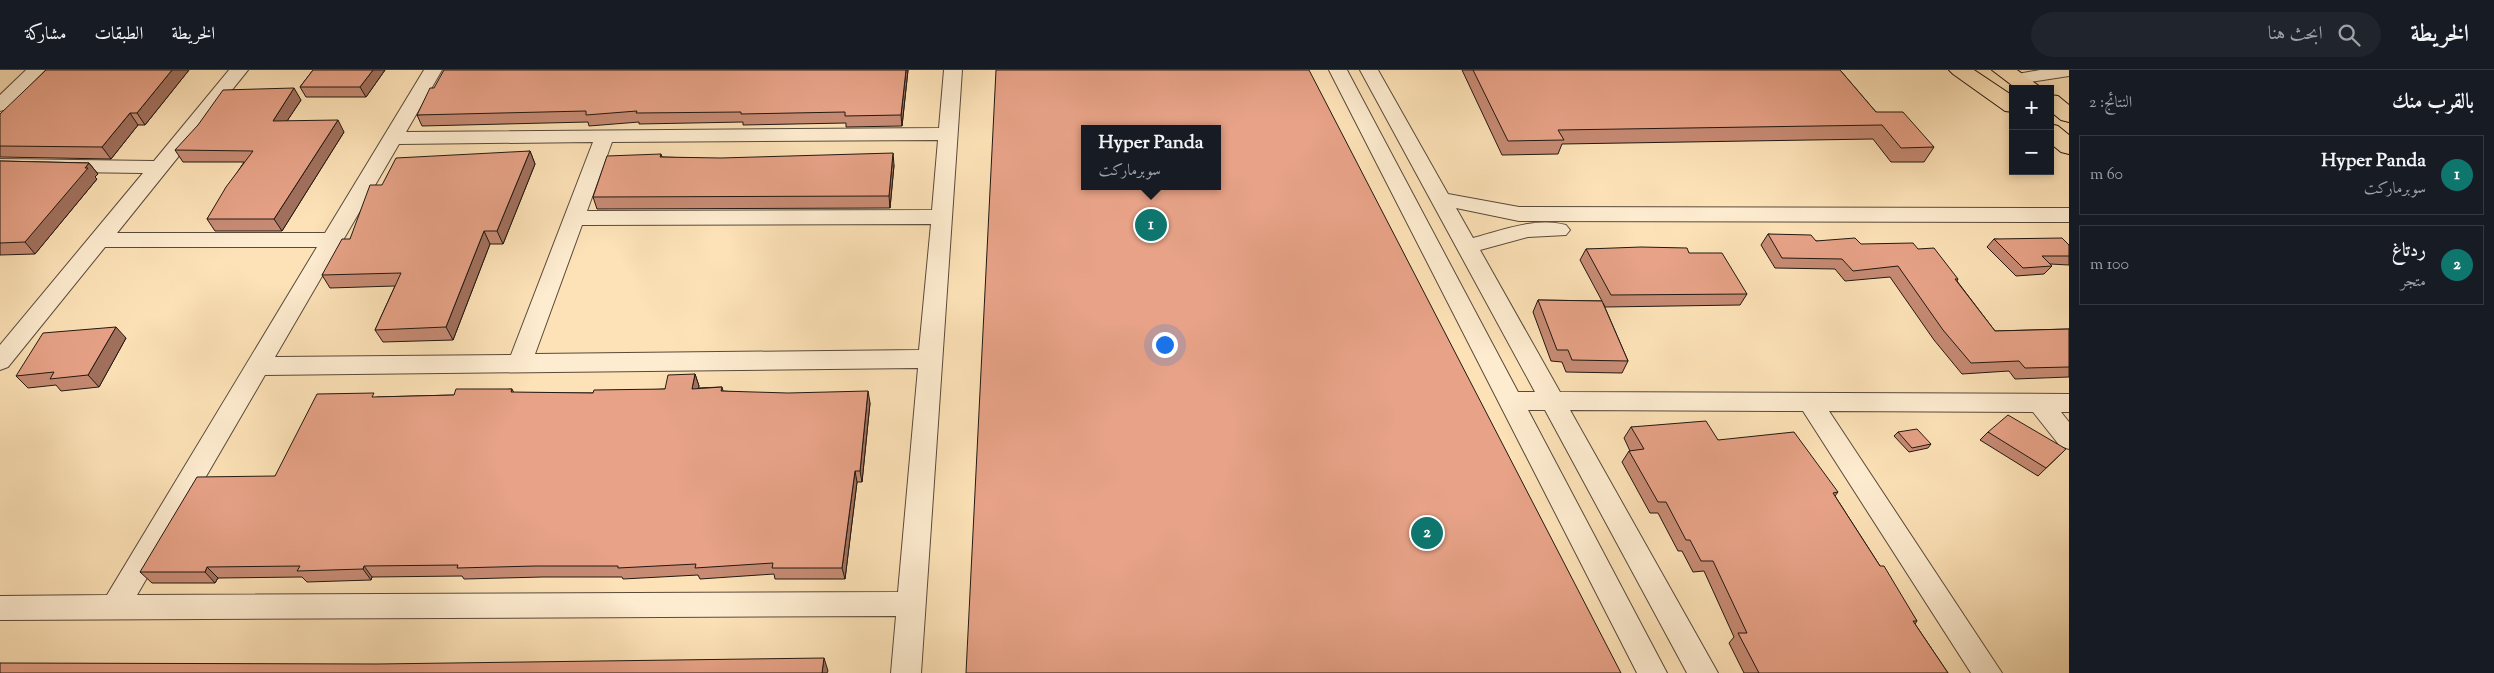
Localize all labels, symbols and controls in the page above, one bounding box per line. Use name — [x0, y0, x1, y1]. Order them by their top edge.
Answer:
search box — [2031, 12, 2381, 57]
text: الخريطة — [2411, 18, 2469, 52]
text: ابحث هنا — [2268, 21, 2323, 48]
icon: search — [2335, 21, 2363, 49]
text: مشاركة — [25, 22, 66, 48]
text: الطبقات — [94, 22, 143, 48]
text: الخريطة — [171, 22, 215, 48]
map controls — [2009, 85, 2054, 175]
button: + — [2009, 85, 2054, 130]
text: بالقرب منك — [2392, 88, 2474, 118]
text: النتائج: 2 — [2089, 92, 2132, 115]
popup — [1081, 125, 1221, 190]
text: Hyper Panda — [1099, 130, 1203, 157]
button: − — [2009, 130, 2054, 175]
text: Hyper Panda — [2321, 148, 2426, 175]
text: سوبرماركت — [1099, 160, 1161, 183]
text: 60 m — [2090, 164, 2123, 187]
text: 1 — [2454, 164, 2460, 187]
text: سوبرماركت — [2364, 178, 2426, 201]
pin: 1 — [1135, 206, 1167, 244]
text: ردتاغ — [2392, 238, 2426, 265]
text: 100 m — [2090, 254, 2129, 277]
text: 2 — [2453, 254, 2461, 277]
text: متجر — [2401, 271, 2426, 294]
your location — [1152, 332, 1178, 358]
pin: 2 — [1411, 514, 1443, 552]

